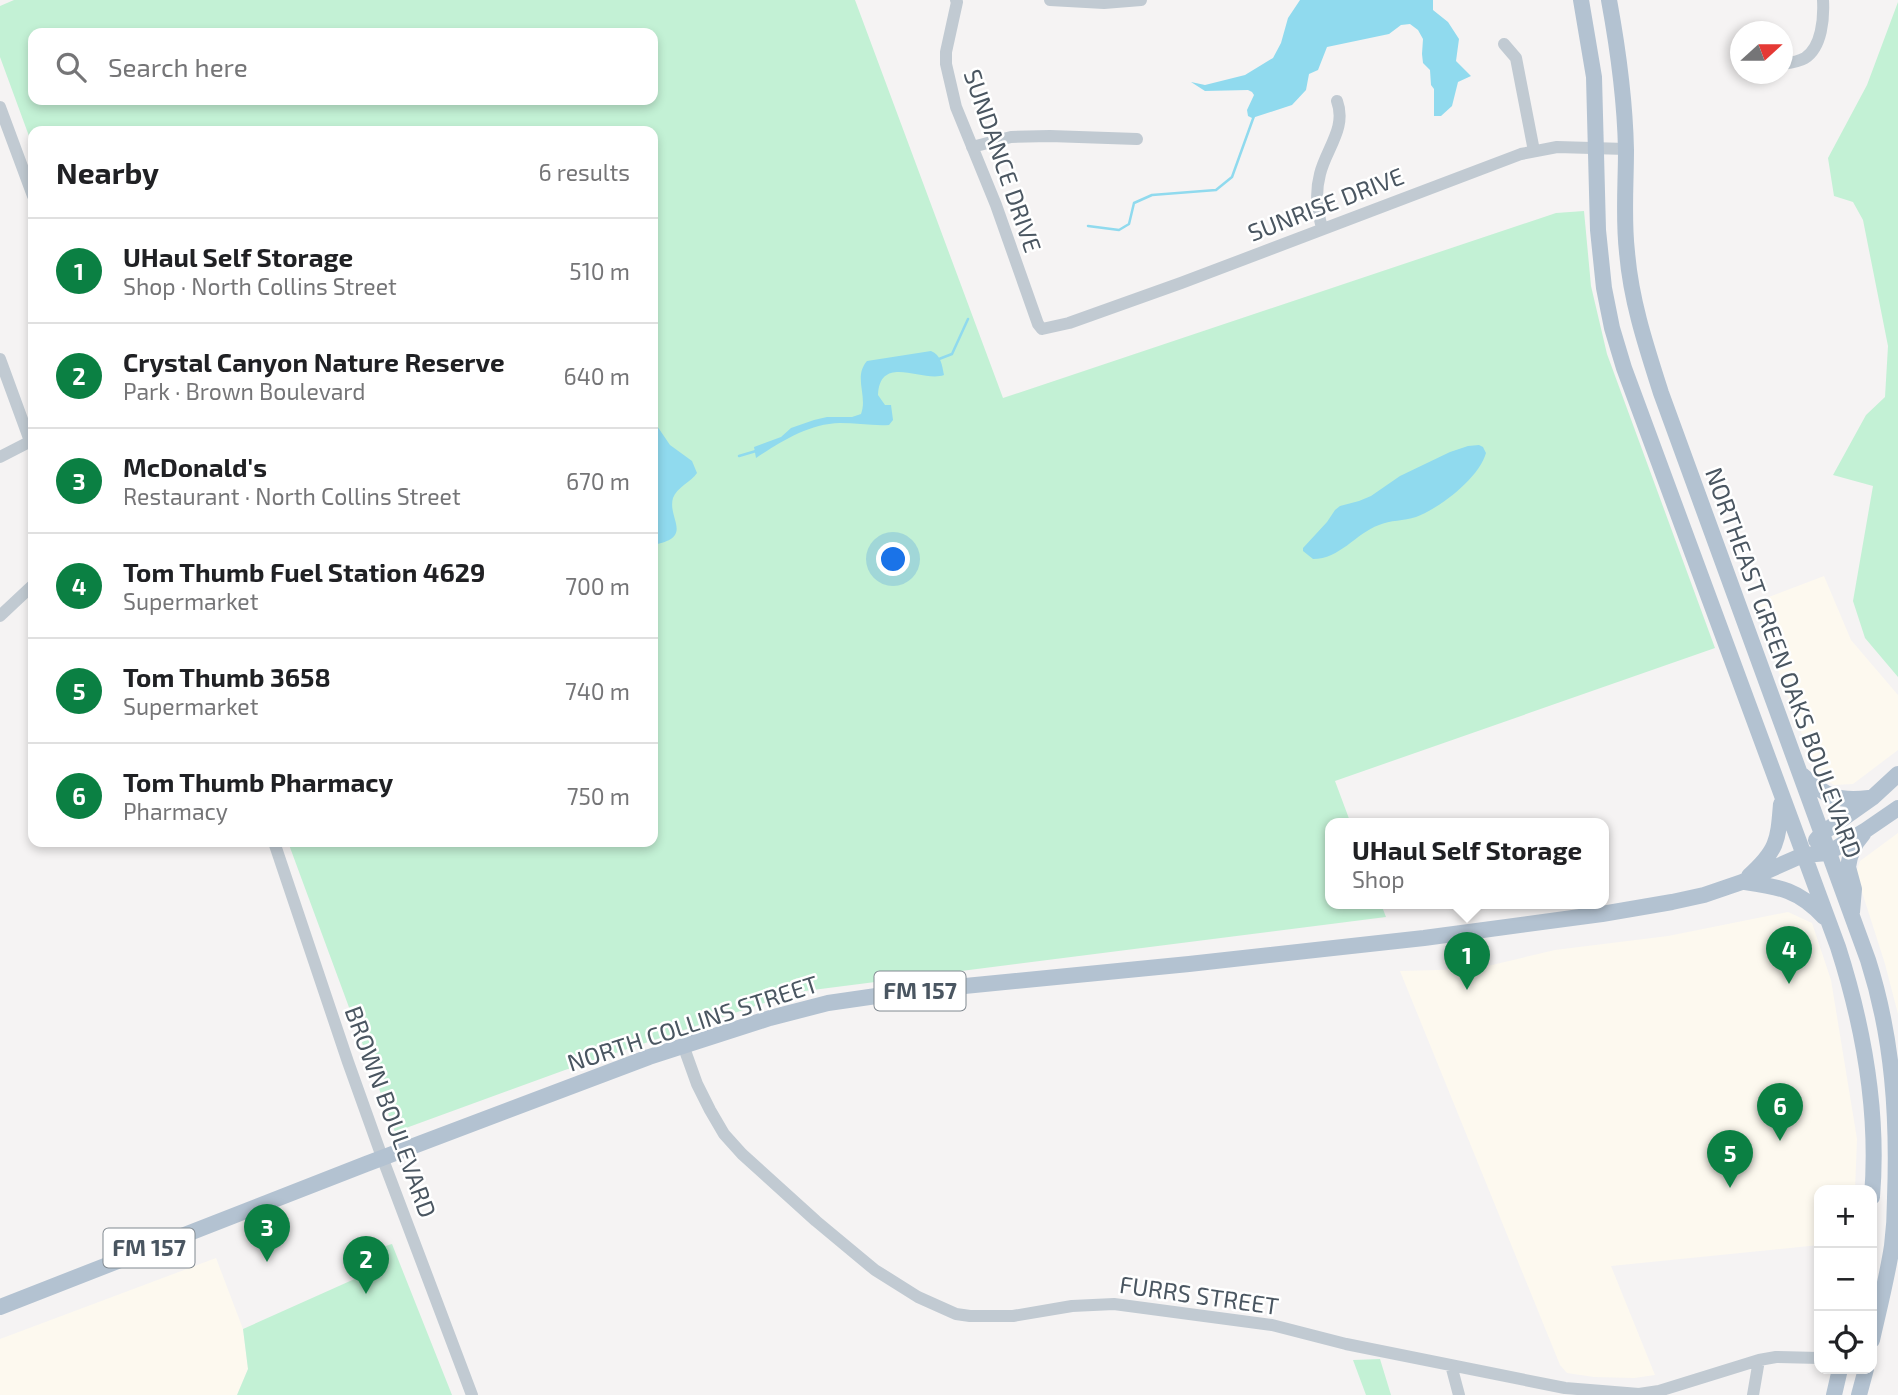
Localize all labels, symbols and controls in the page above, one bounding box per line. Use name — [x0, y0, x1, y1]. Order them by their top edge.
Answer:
north arrow — [1730, 21, 1793, 84]
search box — [28, 28, 658, 105]
icon: search — [52, 48, 90, 86]
text: Search here — [108, 51, 248, 82]
street label: SUNDANCE DRIVE — [959, 65, 1048, 256]
text: Nearby — [56, 154, 159, 190]
text: 6 results — [539, 158, 630, 186]
street label: SUNRISE DRIVE — [1243, 161, 1408, 247]
text: UHaul Self Storage — [123, 241, 353, 272]
text: 1 — [74, 257, 84, 285]
text: 510 m — [569, 257, 630, 285]
text: Shop · North Collins Street — [123, 272, 397, 300]
text: Crystal Canyon Nature Reserve — [123, 346, 505, 377]
text: 2 — [72, 362, 86, 390]
text: 640 m — [564, 362, 630, 390]
text: Park · Brown Boulevard — [123, 377, 366, 405]
text: McDonald's — [123, 451, 267, 482]
street label: NORTHEAST GREEN OAKS BOULEVARD — [1700, 463, 1869, 862]
text: 3 — [72, 467, 86, 495]
text: 670 m — [566, 467, 630, 495]
text: Restaurant · North Collins Street — [123, 482, 461, 510]
your location — [876, 542, 910, 576]
text: Tom Thumb Fuel Station 4629 — [123, 556, 485, 587]
text: 4 — [72, 572, 86, 600]
text: 700 m — [565, 572, 630, 600]
text: Supermarket — [123, 587, 258, 615]
text: Tom Thumb 3658 — [123, 661, 331, 692]
text: 5 — [73, 677, 85, 705]
text: 740 m — [565, 677, 630, 705]
text: Supermarket — [123, 692, 258, 720]
text: Tom Thumb Pharmacy — [123, 766, 393, 797]
text: 6 — [72, 782, 86, 810]
text: 750 m — [567, 782, 630, 810]
text: Pharmacy — [123, 797, 228, 825]
popup — [1325, 818, 1609, 909]
text: UHaul Self Storage — [1352, 834, 1582, 865]
text: Shop — [1352, 865, 1405, 893]
pin: 4 — [1766, 926, 1812, 984]
pin: 1 — [1444, 932, 1490, 990]
street label: NORTH COLLINS STREET — [563, 968, 822, 1077]
road number: FM 157 — [874, 972, 965, 1010]
street label: BROWN BOULEVARD — [340, 1002, 443, 1221]
pin: 6 — [1757, 1083, 1803, 1141]
pin: 5 — [1707, 1130, 1753, 1188]
map controls — [1814, 1185, 1877, 1374]
button: + — [1814, 1185, 1877, 1248]
pin: 3 — [244, 1204, 290, 1262]
road number: FM 157 — [104, 1228, 194, 1268]
pin: 2 — [343, 1236, 389, 1294]
button: − — [1814, 1248, 1877, 1311]
street label: FURRS STREET — [1118, 1269, 1281, 1320]
button: locate — [1814, 1311, 1877, 1374]

